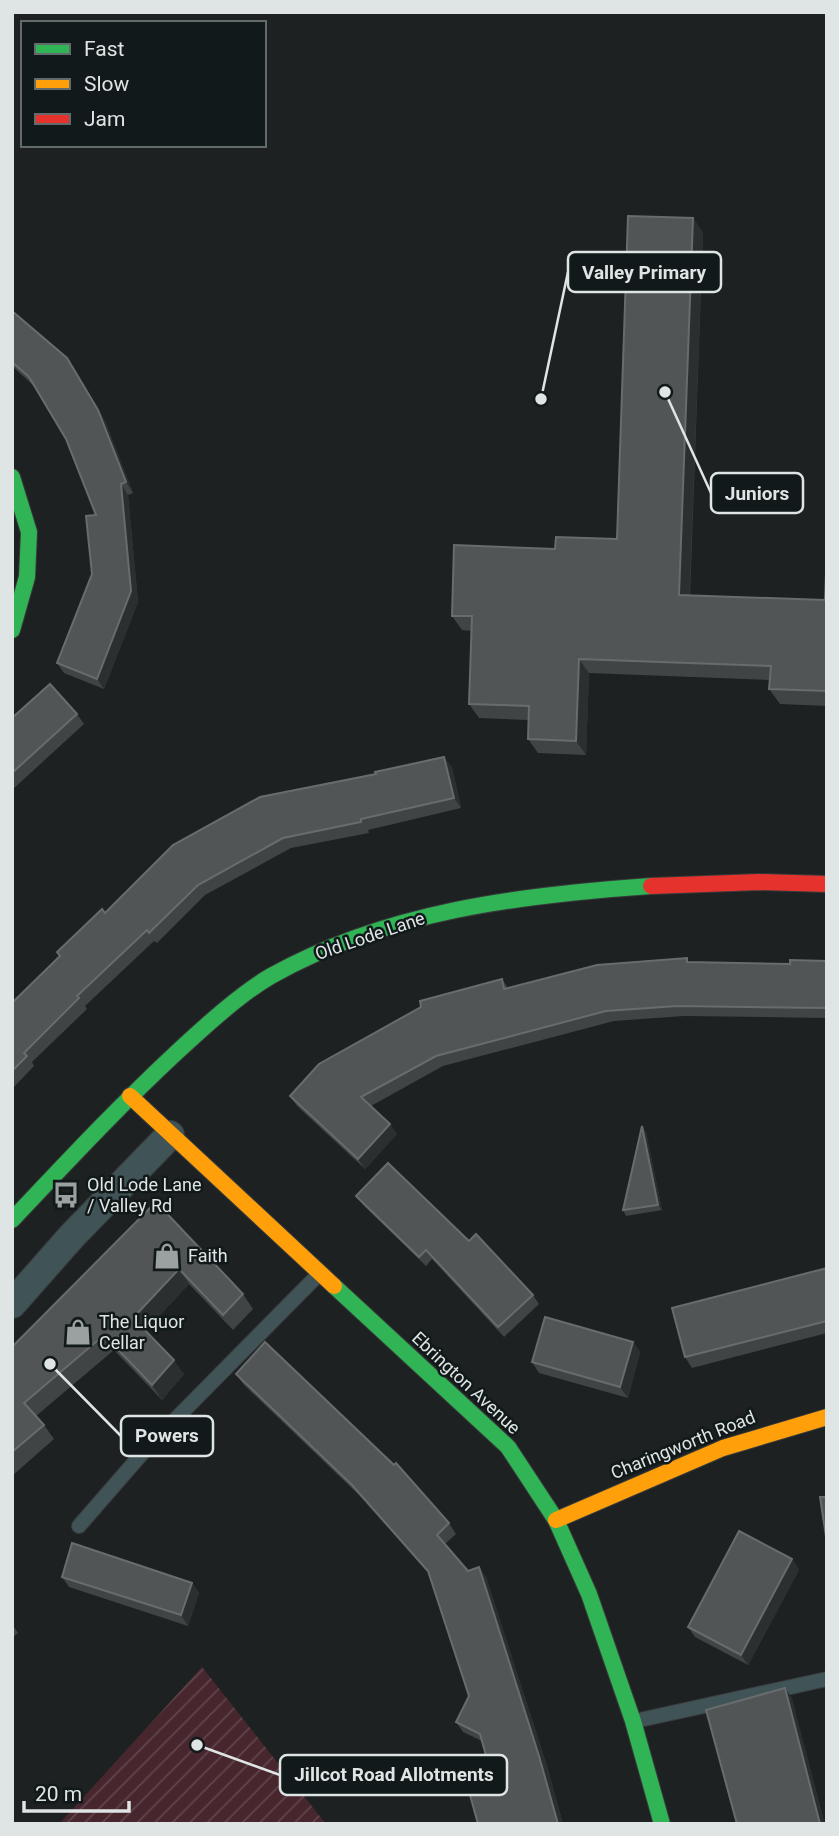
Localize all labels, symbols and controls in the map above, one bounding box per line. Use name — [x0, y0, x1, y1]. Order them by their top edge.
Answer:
legend — [21, 21, 266, 147]
text: Fast — [84, 37, 125, 61]
text: Slow — [84, 72, 130, 96]
text: Jam — [84, 107, 125, 131]
callout: Valley Primary — [568, 252, 721, 292]
text: Valley Primary — [582, 261, 707, 284]
callout: Juniors — [711, 473, 803, 513]
text: Juniors — [725, 482, 789, 505]
street label: Old Lode Lane — [312, 907, 427, 964]
place label: Old Lode Lane / Valley Rd — [87, 1174, 201, 1216]
bus stop icon: Old Lode Lane / Valley Rd — [51, 1180, 81, 1210]
shop icon: Faith — [152, 1241, 182, 1271]
place label: Faith — [188, 1245, 228, 1266]
place label: The Liquor Cellar — [99, 1311, 184, 1353]
shop icon: The Liquor Cellar — [63, 1317, 93, 1347]
street label: Ebrington Avenue — [408, 1327, 525, 1438]
street label: Charingworth Road — [608, 1406, 758, 1483]
callout: Powers — [121, 1416, 213, 1456]
text: Powers — [135, 1424, 199, 1447]
callout: Jillcot Road Allotments — [280, 1755, 507, 1795]
text: Jillcot Road Allotments — [294, 1763, 494, 1786]
scale bar — [24, 1770, 130, 1814]
text: 20 m — [35, 1782, 82, 1806]

